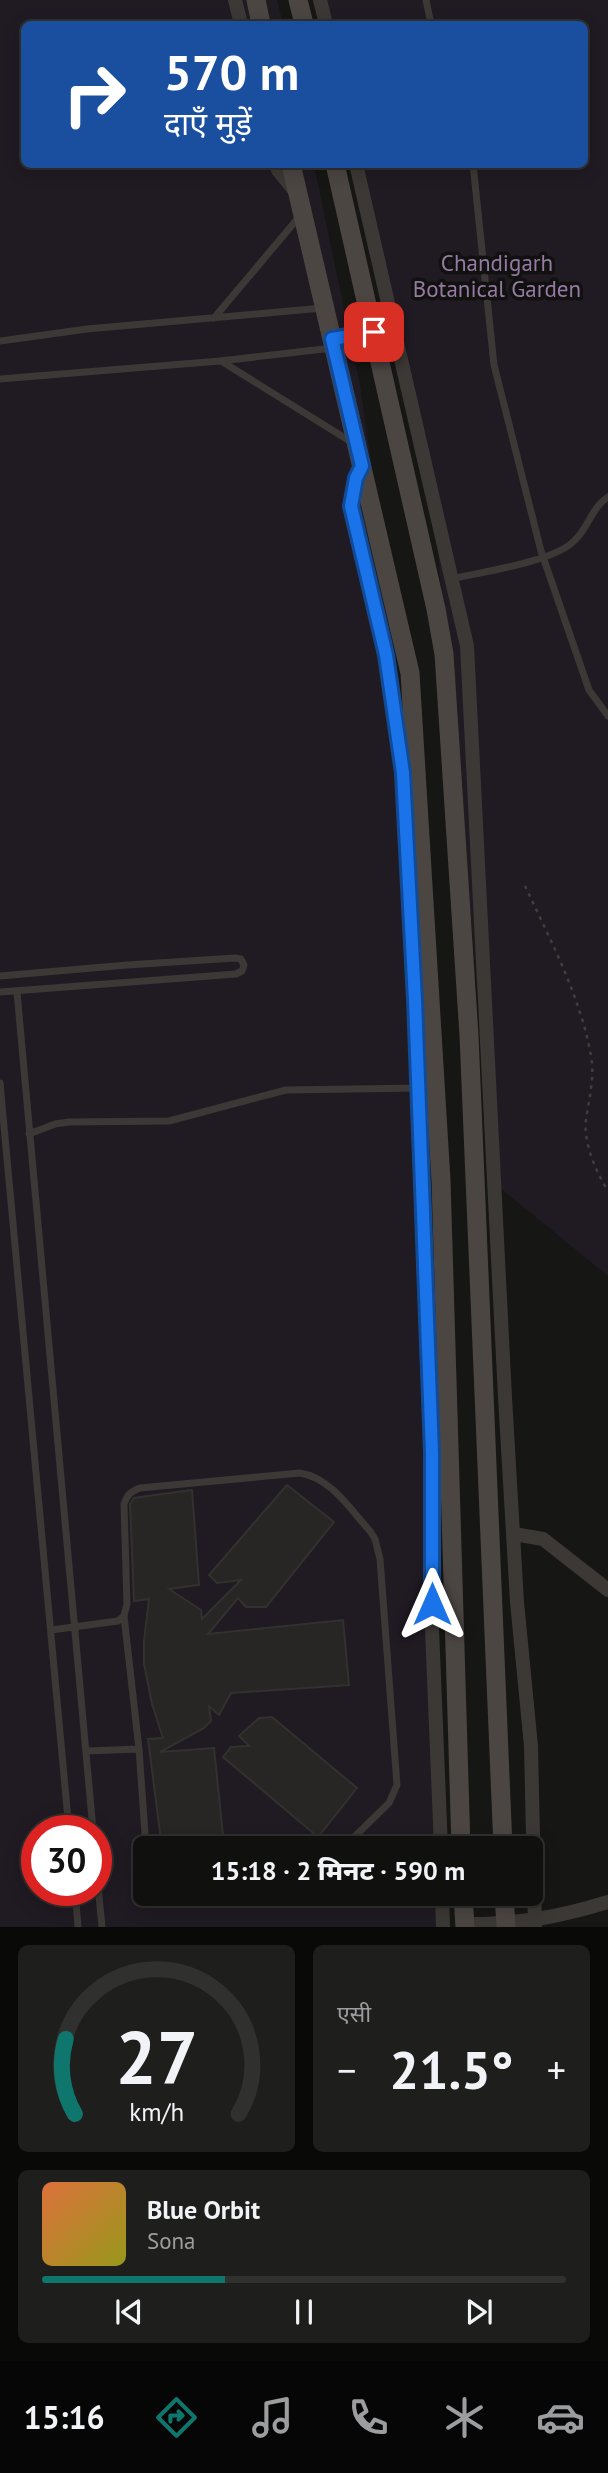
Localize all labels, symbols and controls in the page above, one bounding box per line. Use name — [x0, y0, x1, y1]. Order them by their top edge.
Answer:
text: 570 m — [164, 40, 299, 104]
icon: right — [49, 49, 140, 140]
text: दाएँ मुड़ें — [164, 102, 252, 144]
park label: Chandigarh Botanical Garden — [413, 248, 581, 303]
pin — [344, 302, 404, 362]
icon: arrive — [355, 313, 393, 351]
position arrow — [395, 1567, 469, 1641]
speed limit sign: 30 — [21, 1815, 112, 1906]
text: 15:18 · 2 मिनट · 590 m — [211, 1854, 465, 1887]
text: एसी — [337, 1999, 371, 2028]
text: 27 — [115, 2011, 198, 2105]
text: 21.5° — [390, 2036, 513, 2103]
text: − — [337, 2045, 356, 2094]
text: + — [547, 2045, 566, 2094]
text: km/h — [129, 2096, 184, 2128]
text: Blue Orbit — [147, 2193, 260, 2226]
text: Sona — [147, 2226, 196, 2255]
icon: previous — [110, 2293, 148, 2331]
icon: pause — [285, 2293, 323, 2331]
icon: next — [460, 2293, 498, 2331]
icon: directions — [152, 2393, 201, 2442]
icon: music — [248, 2393, 297, 2442]
icon: phone — [344, 2393, 393, 2442]
icon: climate — [440, 2393, 489, 2442]
icon: car — [536, 2393, 585, 2442]
text: 15:16 — [23, 2396, 105, 2438]

